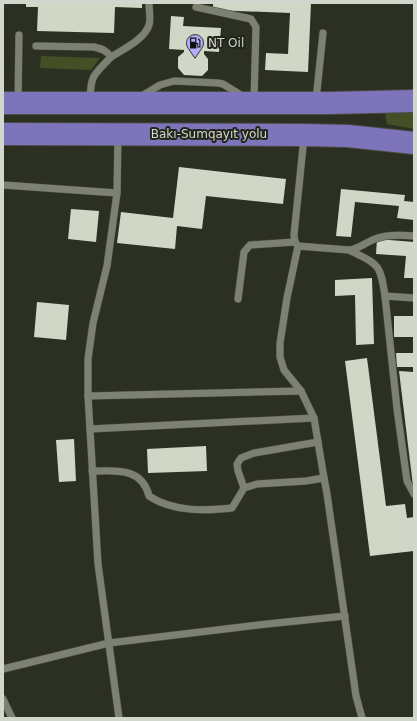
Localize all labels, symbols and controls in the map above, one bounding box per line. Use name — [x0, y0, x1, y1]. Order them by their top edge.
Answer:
fuel station icon: NT Oil — [185, 33, 205, 58]
place label: NT Oil — [208, 36, 244, 50]
street label: Bakı-Sumqayıt yolu — [151, 127, 267, 141]

